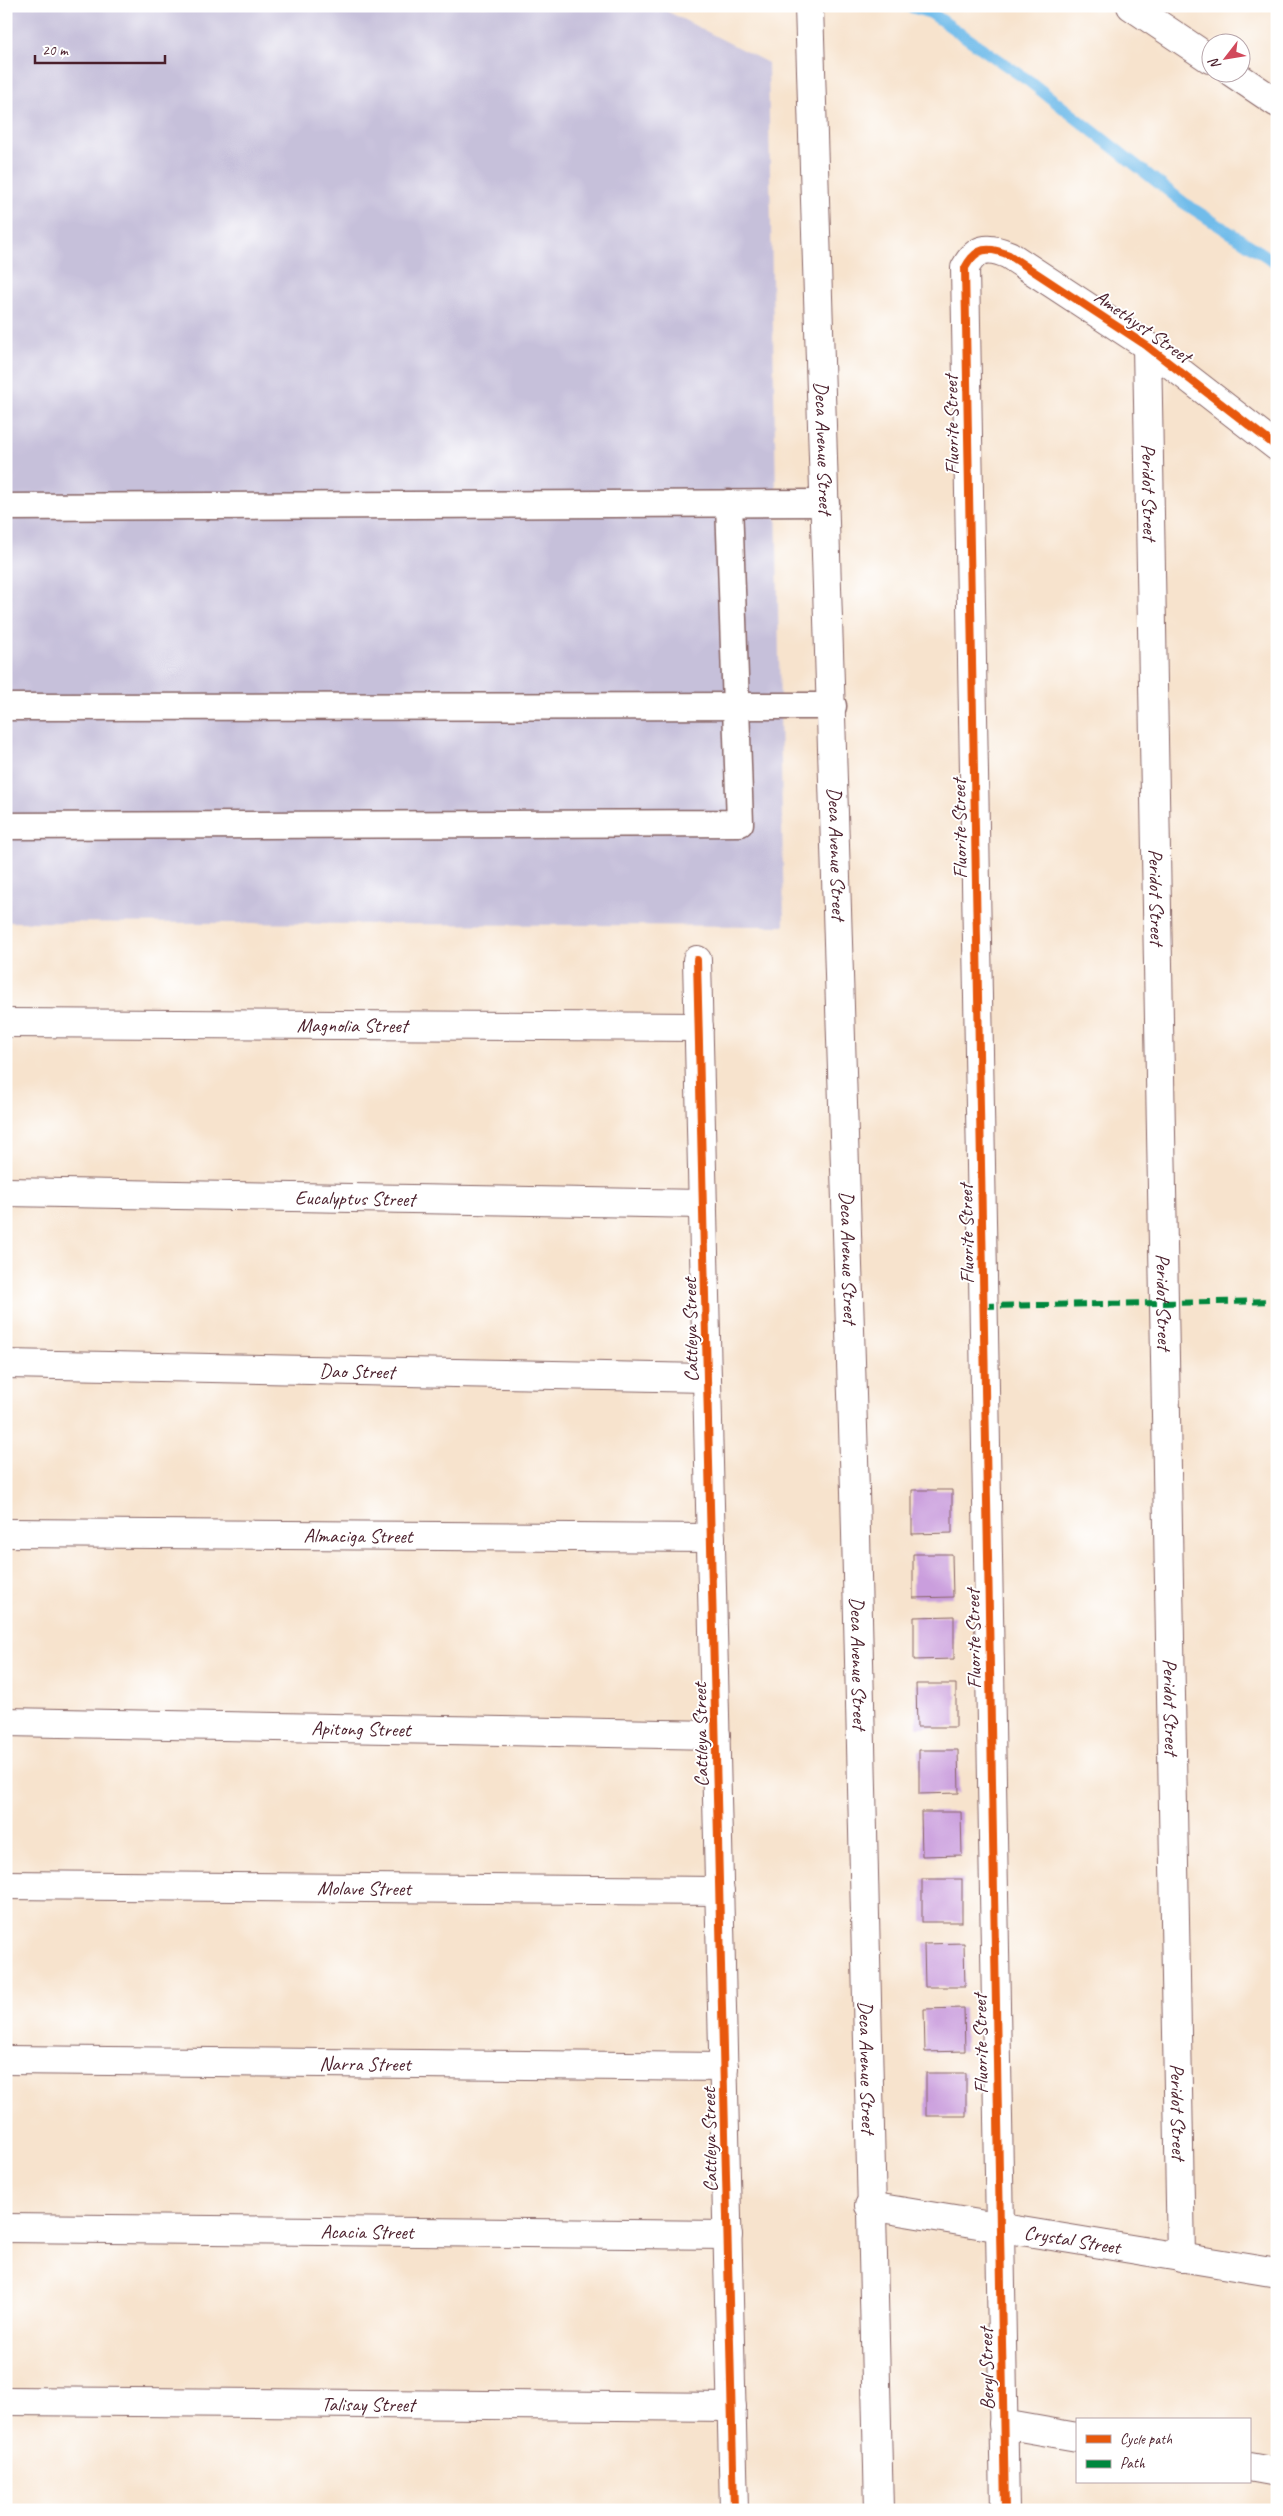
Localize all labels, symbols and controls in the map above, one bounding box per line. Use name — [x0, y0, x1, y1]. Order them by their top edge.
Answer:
scale bar — [35, 32, 165, 64]
north arrow — [1200, 32, 1250, 82]
text: 20 m — [42, 41, 69, 60]
text: N — [1205, 54, 1225, 73]
street label: Amethyst Street — [1090, 284, 1199, 371]
street label: Fluorite Street — [938, 372, 965, 475]
street label: Deca Avenue Street — [809, 381, 838, 518]
street label: Peridot Street — [1136, 444, 1163, 544]
street label: Fluorite Street — [946, 776, 973, 879]
street label: Deca Avenue Street — [822, 787, 851, 924]
street label: Peridot Street — [1143, 849, 1170, 949]
street label: Magnolia Street — [297, 1013, 411, 1038]
street label: Fluorite Street — [953, 1181, 980, 1284]
street label: Eucalyptus Street — [295, 1185, 419, 1212]
street label: Deca Avenue Street — [834, 1191, 863, 1327]
street label: Peridot Street — [1150, 1253, 1177, 1354]
street label: Cattleya Street — [677, 1275, 704, 1382]
street label: Dao Street — [319, 1358, 398, 1385]
street label: Almaciga Street — [303, 1523, 415, 1549]
street label: Fluorite Street — [960, 1586, 987, 1689]
street label: Deca Avenue Street — [844, 1597, 872, 1733]
street label: Peridot Street — [1157, 1658, 1184, 1759]
street label: Cattleya Street — [687, 1680, 714, 1787]
street label: Apitong Street — [311, 1716, 413, 1742]
street label: Molave Street — [317, 1876, 413, 1901]
street label: Fluorite Street — [967, 1991, 994, 2094]
street label: Deca Avenue Street — [853, 2001, 881, 2137]
street label: Narra Street — [319, 2051, 413, 2077]
street label: Peridot Street — [1165, 2063, 1191, 2163]
street label: Cattleya Street — [696, 2085, 723, 2192]
street label: Acacia Street — [320, 2219, 416, 2245]
street label: Crystal Street — [1022, 2220, 1124, 2260]
street label: Beryl Street — [973, 2324, 1000, 2410]
street label: Talisay Street — [321, 2392, 418, 2417]
legend — [1076, 2418, 1250, 2484]
text: Cycle path — [1120, 2430, 1172, 2449]
text: Path — [1120, 2454, 1146, 2473]

